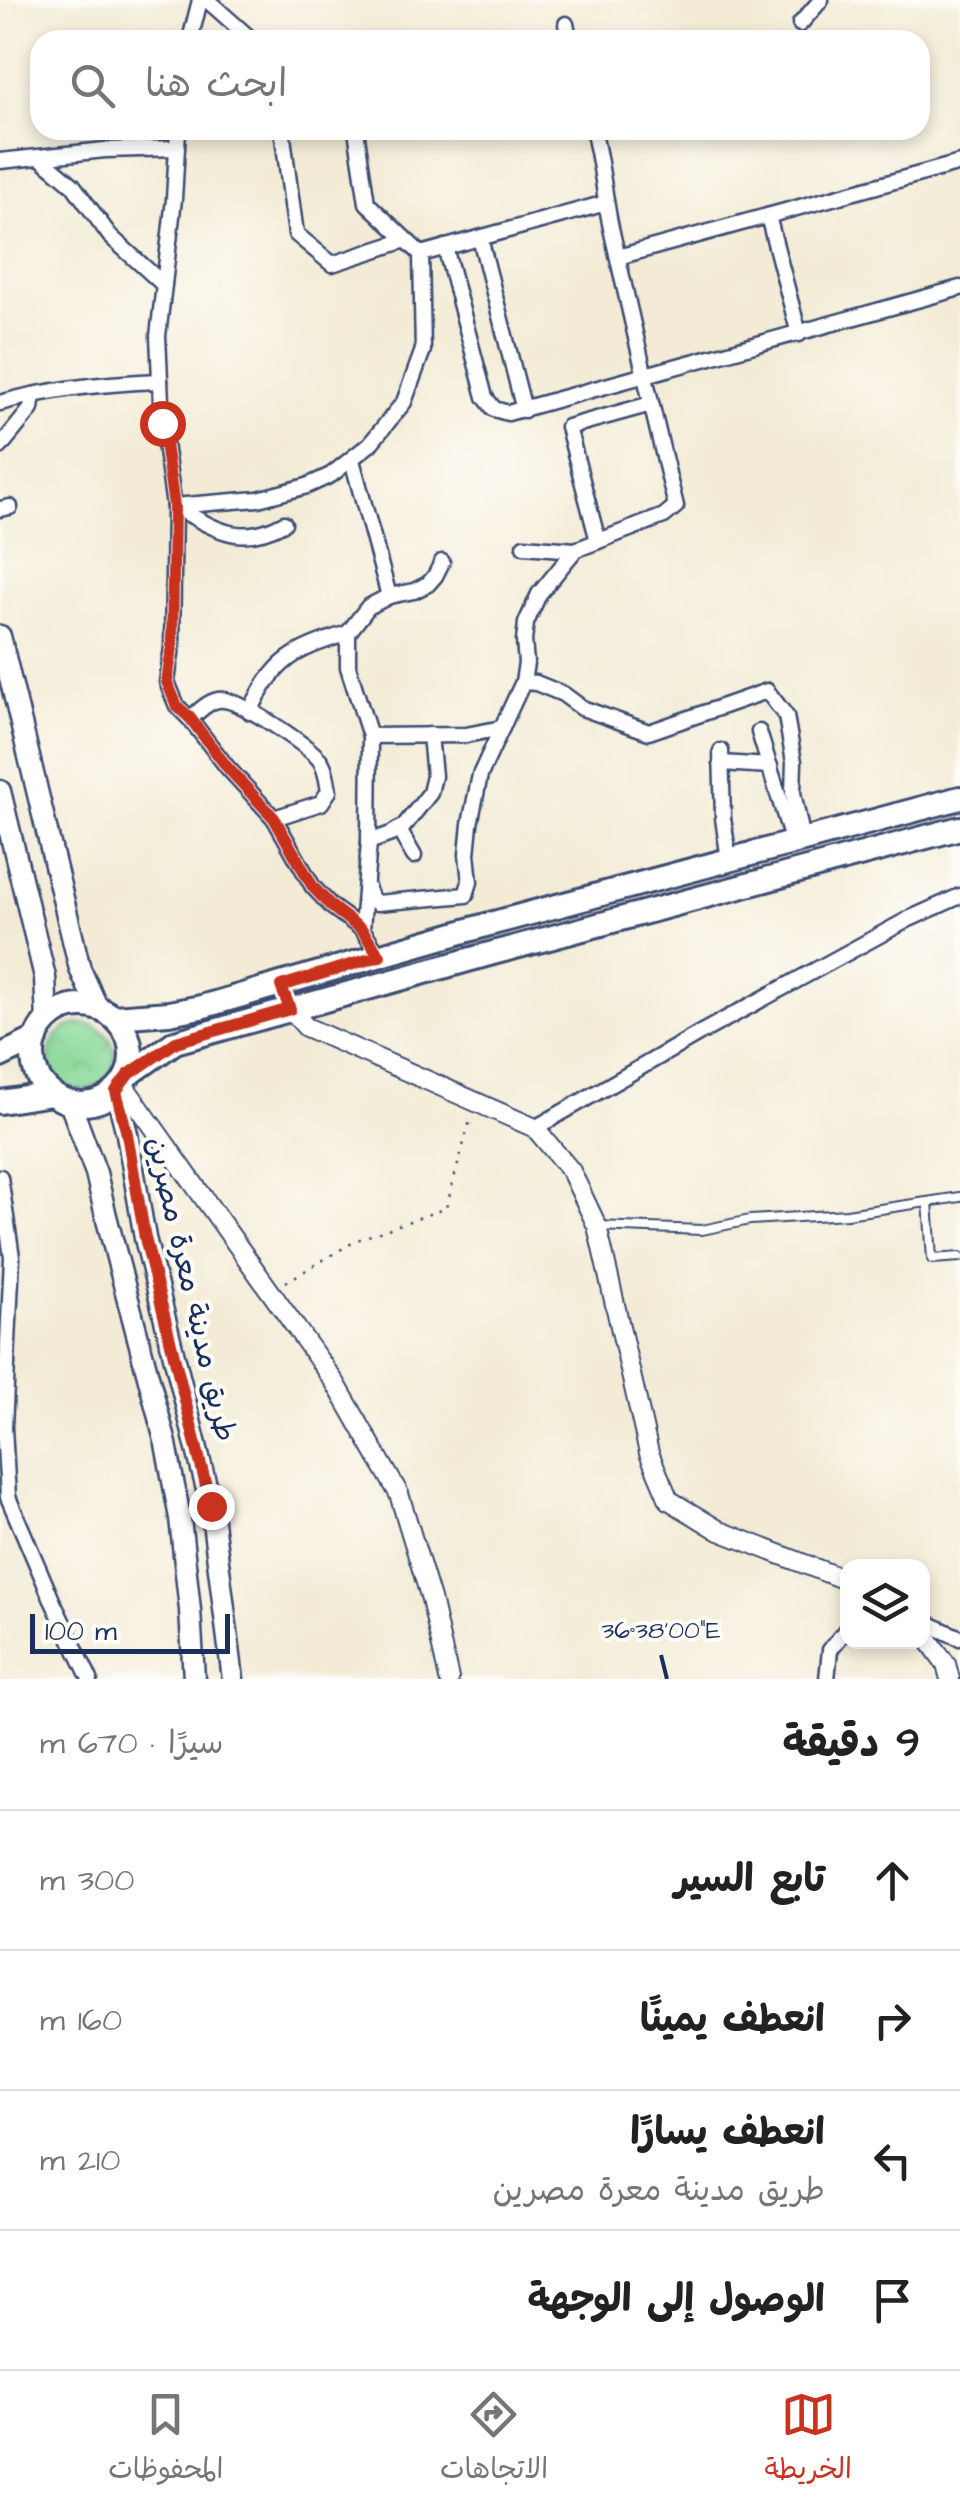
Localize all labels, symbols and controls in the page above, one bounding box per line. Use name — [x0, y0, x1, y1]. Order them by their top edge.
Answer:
search box — [30, 30, 930, 140]
icon: search — [65, 58, 120, 113]
text: ابحث هنا — [145, 59, 287, 111]
route start — [140, 401, 186, 447]
street label: طريق مدينة معرة مصرين — [135, 1133, 247, 1446]
route end — [189, 1484, 235, 1530]
map controls — [840, 1559, 930, 1649]
button: layers — [840, 1559, 930, 1649]
scale bar — [30, 1609, 230, 1654]
text: 100 m — [45, 1612, 117, 1651]
text: 36°38'00"E — [601, 1613, 721, 1648]
text: 9 دقيقة — [782, 1715, 920, 1773]
text: سيرًا · 670 m — [40, 1721, 223, 1766]
icon: ahead — [865, 1853, 920, 1908]
text: تابع السير — [674, 1854, 825, 1906]
text: 300 m — [40, 1858, 134, 1903]
icon: right — [865, 1993, 920, 2048]
text: انعطف يمينًا — [640, 1994, 825, 2046]
text: 160 m — [40, 1998, 122, 2043]
text: انعطف يسارًا — [630, 2107, 825, 2159]
icon: left — [865, 2133, 920, 2188]
text: 210 m — [40, 2138, 120, 2183]
text: طريق مدينة معرة مصرين — [492, 2168, 825, 2213]
icon: arrive — [865, 2273, 920, 2328]
text: الوصول إلى الوجهة — [527, 2274, 825, 2326]
tab: المحفوظات — [108, 2387, 224, 2493]
tab: الاتجاهات — [440, 2387, 548, 2493]
tab: الخريطة — [764, 2387, 852, 2493]

